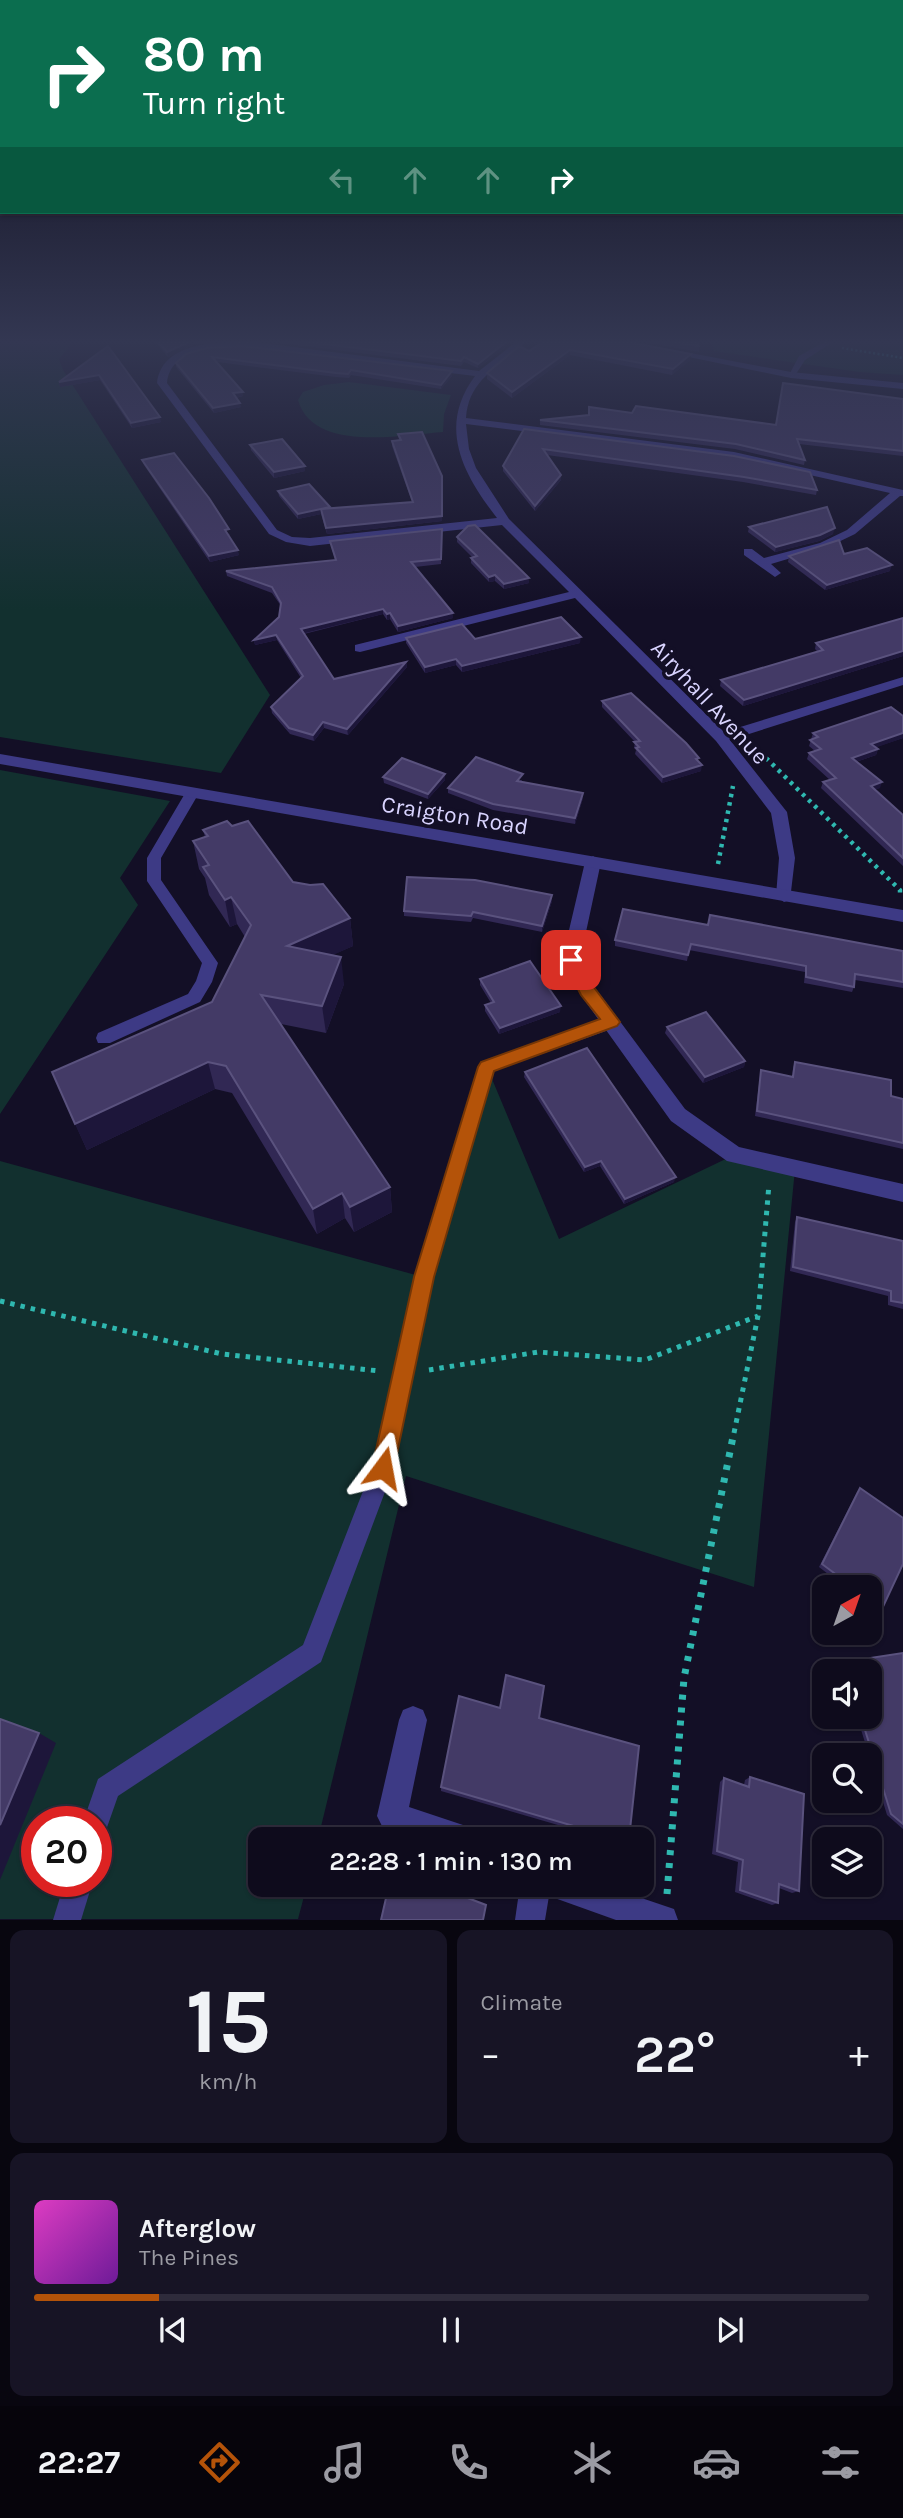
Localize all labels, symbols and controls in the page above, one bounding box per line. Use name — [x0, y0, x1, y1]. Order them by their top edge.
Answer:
text: 80 m — [143, 26, 265, 83]
icon: right — [28, 28, 119, 119]
text: Turn right — [143, 85, 285, 122]
icon: left — [323, 161, 361, 199]
icon: ahead — [396, 161, 434, 199]
icon: ahead — [469, 161, 507, 199]
icon: right — [542, 161, 580, 199]
street label: Airyhall Avenue — [645, 635, 774, 770]
street label: Craigton Road — [380, 791, 530, 840]
pin — [541, 930, 601, 990]
icon: arrive — [552, 941, 590, 979]
position arrow — [346, 1431, 420, 1505]
north arrow — [812, 1575, 882, 1645]
map controls — [812, 1575, 882, 1897]
button: sound — [812, 1659, 882, 1729]
button: search — [812, 1743, 882, 1813]
speed limit sign: 20 — [21, 1806, 112, 1897]
button: layers — [812, 1827, 882, 1897]
text: 22:28 · 1 min · 130 m — [329, 1846, 573, 1877]
text: 15 — [186, 1969, 271, 2075]
text: Climate — [481, 1989, 563, 2016]
text: 22° — [634, 2024, 716, 2085]
text: − — [481, 2032, 500, 2077]
text: + — [849, 2032, 869, 2077]
text: km/h — [199, 2068, 257, 2095]
text: Afterglow — [139, 2213, 256, 2244]
text: The Pines — [139, 2244, 239, 2271]
icon: previous — [154, 2311, 192, 2349]
icon: pause — [432, 2311, 470, 2349]
icon: next — [711, 2311, 749, 2349]
icon: directions — [195, 2438, 244, 2487]
icon: music — [320, 2438, 369, 2487]
icon: phone — [444, 2438, 493, 2487]
icon: climate — [568, 2438, 617, 2487]
icon: car — [692, 2438, 741, 2487]
icon: filters — [816, 2438, 865, 2487]
text: 22:27 — [38, 2444, 120, 2481]

